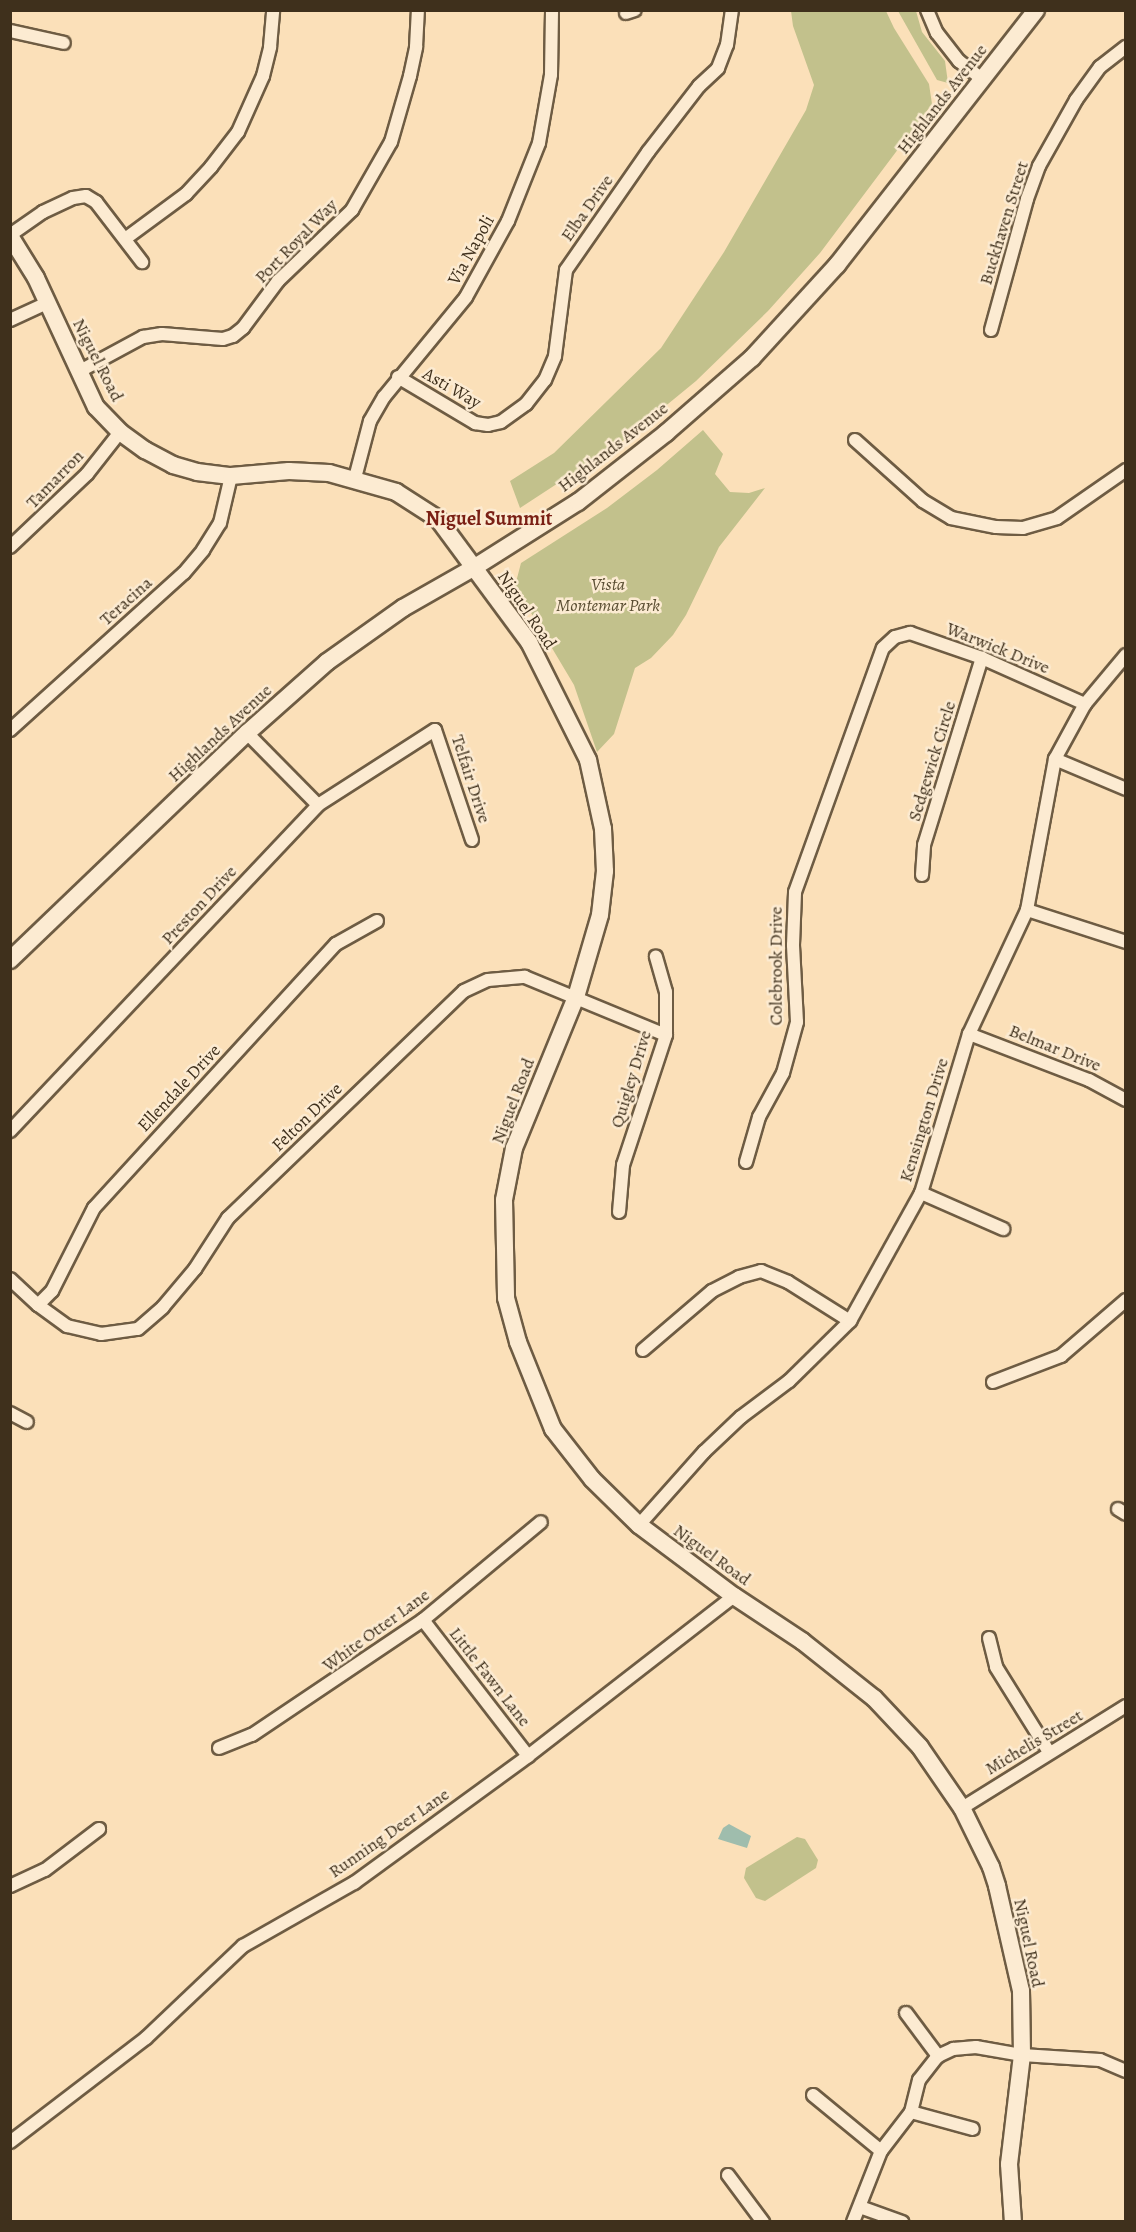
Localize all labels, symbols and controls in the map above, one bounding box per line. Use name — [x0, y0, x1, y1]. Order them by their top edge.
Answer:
street label: Highlands Avenue — [892, 40, 992, 158]
street label: Buckhaven Street — [975, 159, 1033, 287]
street label: Elba Drive — [556, 170, 618, 246]
street label: Port Royal Way — [250, 194, 342, 288]
street label: Via Napoli — [443, 211, 499, 289]
street label: Niguel Road — [68, 315, 128, 405]
street label: Asti Way — [419, 363, 485, 413]
street label: Highlands Avenue — [554, 397, 672, 497]
street label: Tamarron — [22, 445, 88, 513]
district label: Niguel Summit — [426, 506, 552, 530]
street label: Niguel Road — [493, 567, 561, 653]
street label: Teracina — [95, 572, 157, 630]
park label: Vista Montemar Park — [556, 574, 660, 616]
street label: Warwick Drive — [943, 618, 1053, 678]
street label: Highlands Avenue — [164, 679, 276, 787]
street label: Sedgewick Circle — [903, 698, 961, 824]
street label: Telfair Drive — [447, 732, 495, 826]
street label: Preston Drive — [157, 861, 241, 949]
street label: Colebrook Drive — [765, 906, 787, 1026]
street label: Belmar Drive — [1006, 1020, 1104, 1076]
street label: Quigley Drive — [606, 1028, 656, 1130]
street label: Ellendale Drive — [133, 1040, 225, 1136]
street label: Niguel Road — [487, 1055, 539, 1147]
street label: Kensington Drive — [895, 1055, 953, 1185]
street label: Felton Drive — [267, 1078, 347, 1156]
street label: Niguel Road — [669, 1520, 755, 1590]
street label: White Otter Lane — [318, 1584, 434, 1676]
street label: Little Fawn Lane — [445, 1623, 535, 1731]
street label: Michelis Street — [981, 1704, 1087, 1780]
street label: Running Deer Lane — [325, 1783, 453, 1883]
street label: Niguel Road — [1009, 1897, 1049, 1989]

